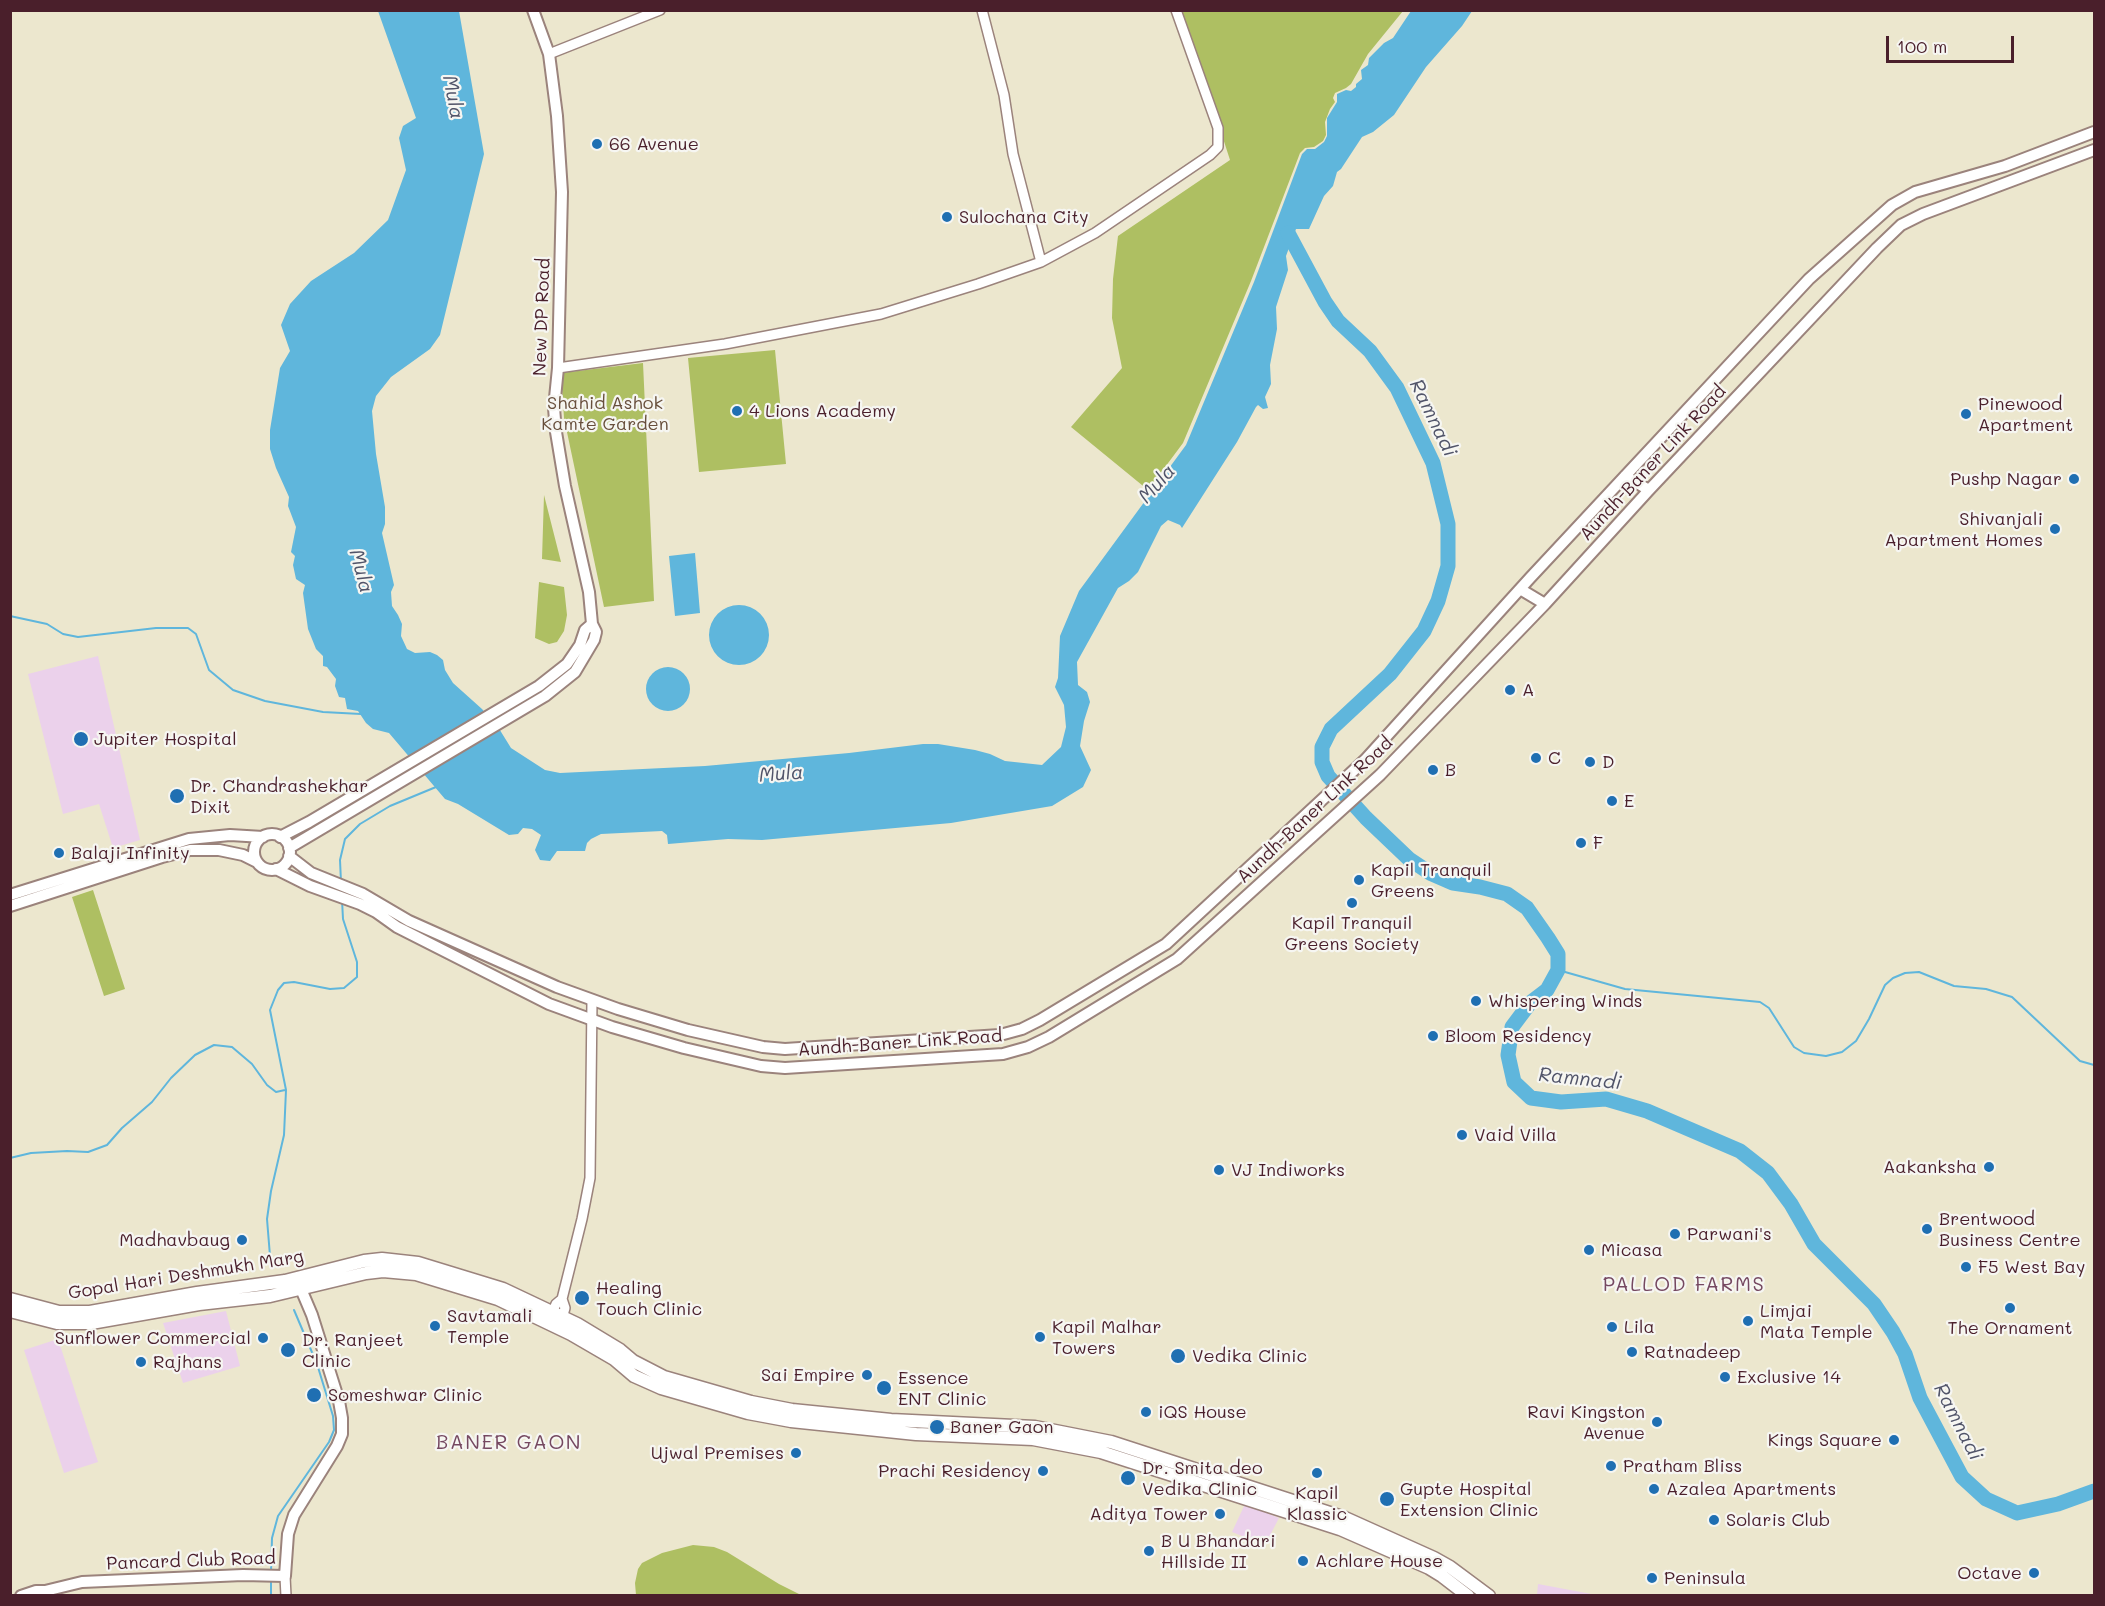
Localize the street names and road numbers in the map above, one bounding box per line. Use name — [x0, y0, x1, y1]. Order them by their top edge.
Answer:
street label: New DP Road — [529, 258, 555, 376]
street label: Aundh-Baner Link Road — [1575, 381, 1731, 545]
street label: Aundh-Baner Link Road — [1233, 732, 1397, 888]
street label: Aundh-Baner Link Road — [797, 1025, 1003, 1061]
street label: Gopal Hari Deshmukh Marg — [67, 1246, 305, 1304]
street label: Pancard Club Road — [106, 1547, 276, 1575]

